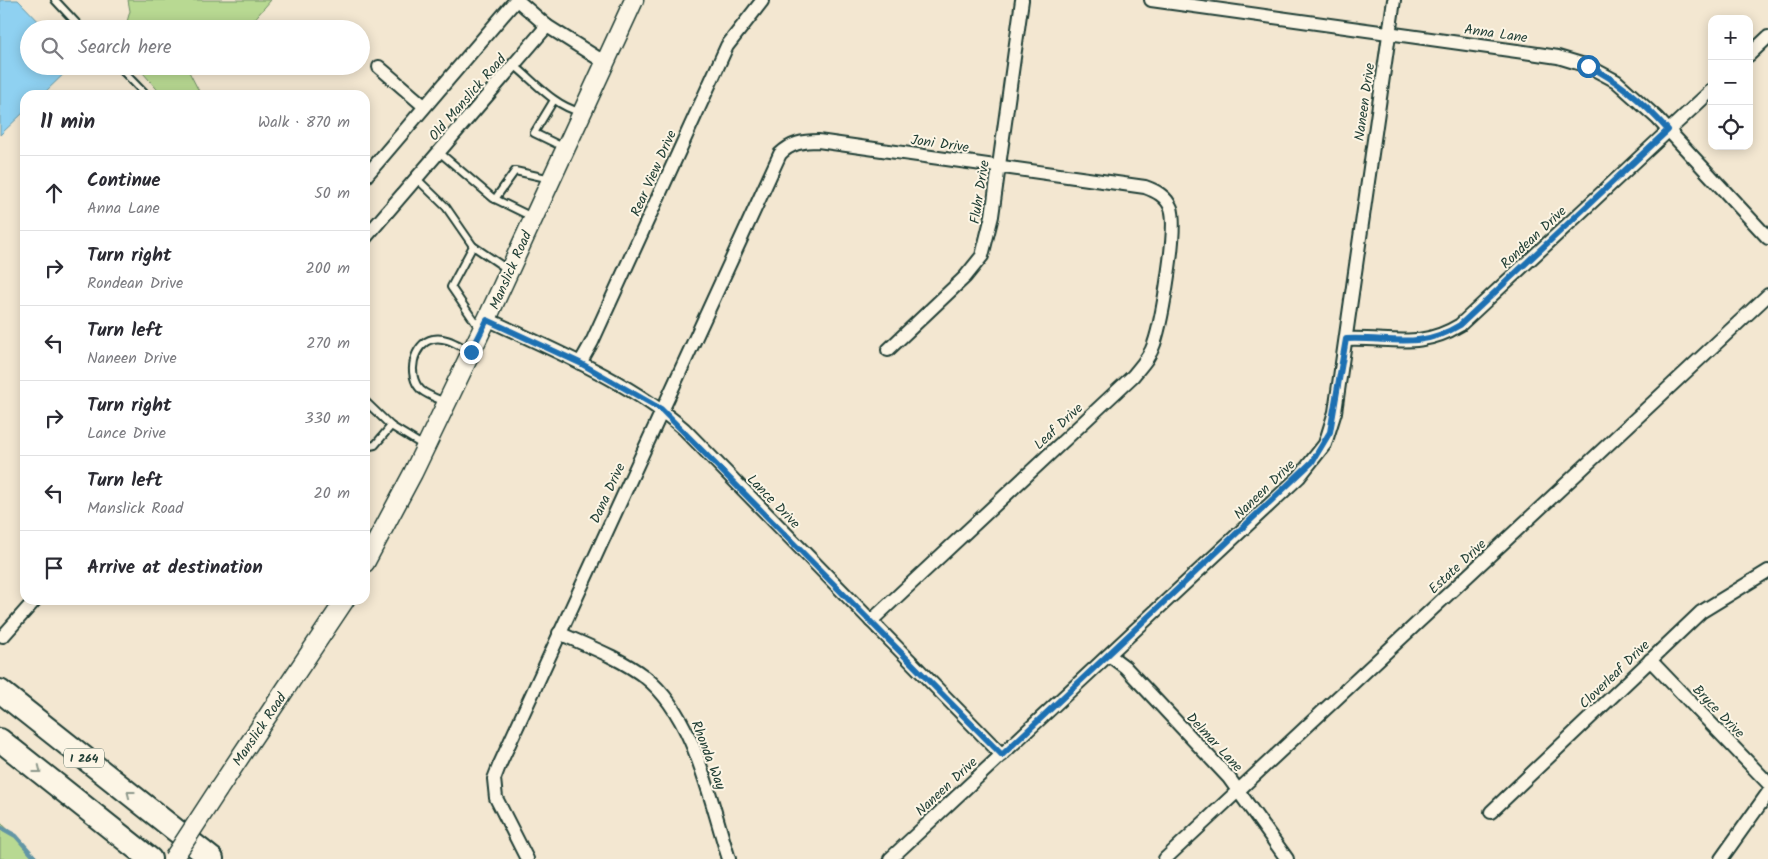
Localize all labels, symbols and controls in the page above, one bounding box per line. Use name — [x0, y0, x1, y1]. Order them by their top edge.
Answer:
map controls — [1708, 15, 1753, 150]
button: + — [1708, 15, 1753, 60]
street label: Anna Lane — [1463, 19, 1530, 49]
search box — [20, 20, 370, 75]
text: Search here — [78, 33, 172, 63]
icon: search — [38, 34, 66, 62]
street label: Old Manslick Road — [424, 49, 512, 146]
route start — [1577, 55, 1600, 78]
button: − — [1708, 60, 1753, 105]
street label: Naneen Drive — [1349, 61, 1381, 142]
button: locate — [1708, 105, 1753, 150]
text: 11 min — [40, 106, 95, 139]
text: Walk · 870 m — [258, 110, 350, 135]
street label: Rear View Drive — [625, 126, 683, 220]
street label: Joni Drive — [909, 129, 971, 159]
street label: Fluhr Drive — [964, 158, 996, 226]
text: Continue — [87, 166, 160, 196]
icon: ahead — [40, 179, 68, 207]
text: 50 m — [314, 181, 350, 206]
text: Anna Lane — [87, 196, 160, 221]
street label: Rondean Drive — [1495, 201, 1572, 274]
street label: Manslick Road — [484, 227, 539, 313]
text: Turn right — [87, 241, 172, 271]
icon: right — [40, 254, 68, 282]
text: 200 m — [306, 256, 350, 281]
text: Rondean Drive — [87, 271, 183, 296]
text: Turn left — [87, 316, 162, 346]
icon: left — [40, 329, 68, 357]
text: 270 m — [306, 331, 350, 356]
route end — [460, 341, 483, 364]
text: Naneen Drive — [87, 346, 177, 371]
text: Turn right — [87, 391, 172, 421]
street label: Leaf Drive — [1029, 398, 1089, 455]
icon: right — [40, 404, 68, 432]
text: 330 m — [305, 406, 350, 431]
text: Lance Drive — [87, 421, 166, 446]
street label: Naneen Drive — [1229, 454, 1301, 525]
street label: Dana Drive — [584, 459, 632, 527]
text: Turn left — [87, 466, 162, 496]
street label: Lance Drive — [741, 469, 806, 535]
icon: left — [40, 479, 68, 507]
text: 20 m — [314, 481, 350, 506]
text: Manslick Road — [87, 496, 183, 521]
street label: Estate Drive — [1424, 533, 1492, 600]
text: Arrive at destination — [87, 553, 263, 583]
icon: arrive — [40, 554, 68, 582]
street label: Cloverleaf Drive — [1574, 635, 1656, 714]
street label: Bryce Drive — [1687, 680, 1750, 744]
street label: Manslick Road — [227, 688, 293, 771]
street label: Delmar Lane — [1181, 708, 1248, 778]
street label: Rhonda Way — [685, 717, 732, 794]
road number: I 264 — [64, 748, 104, 768]
street label: Naneen Drive — [911, 751, 983, 822]
one-way arrow — [32, 764, 41, 772]
one-way arrow — [127, 792, 136, 800]

